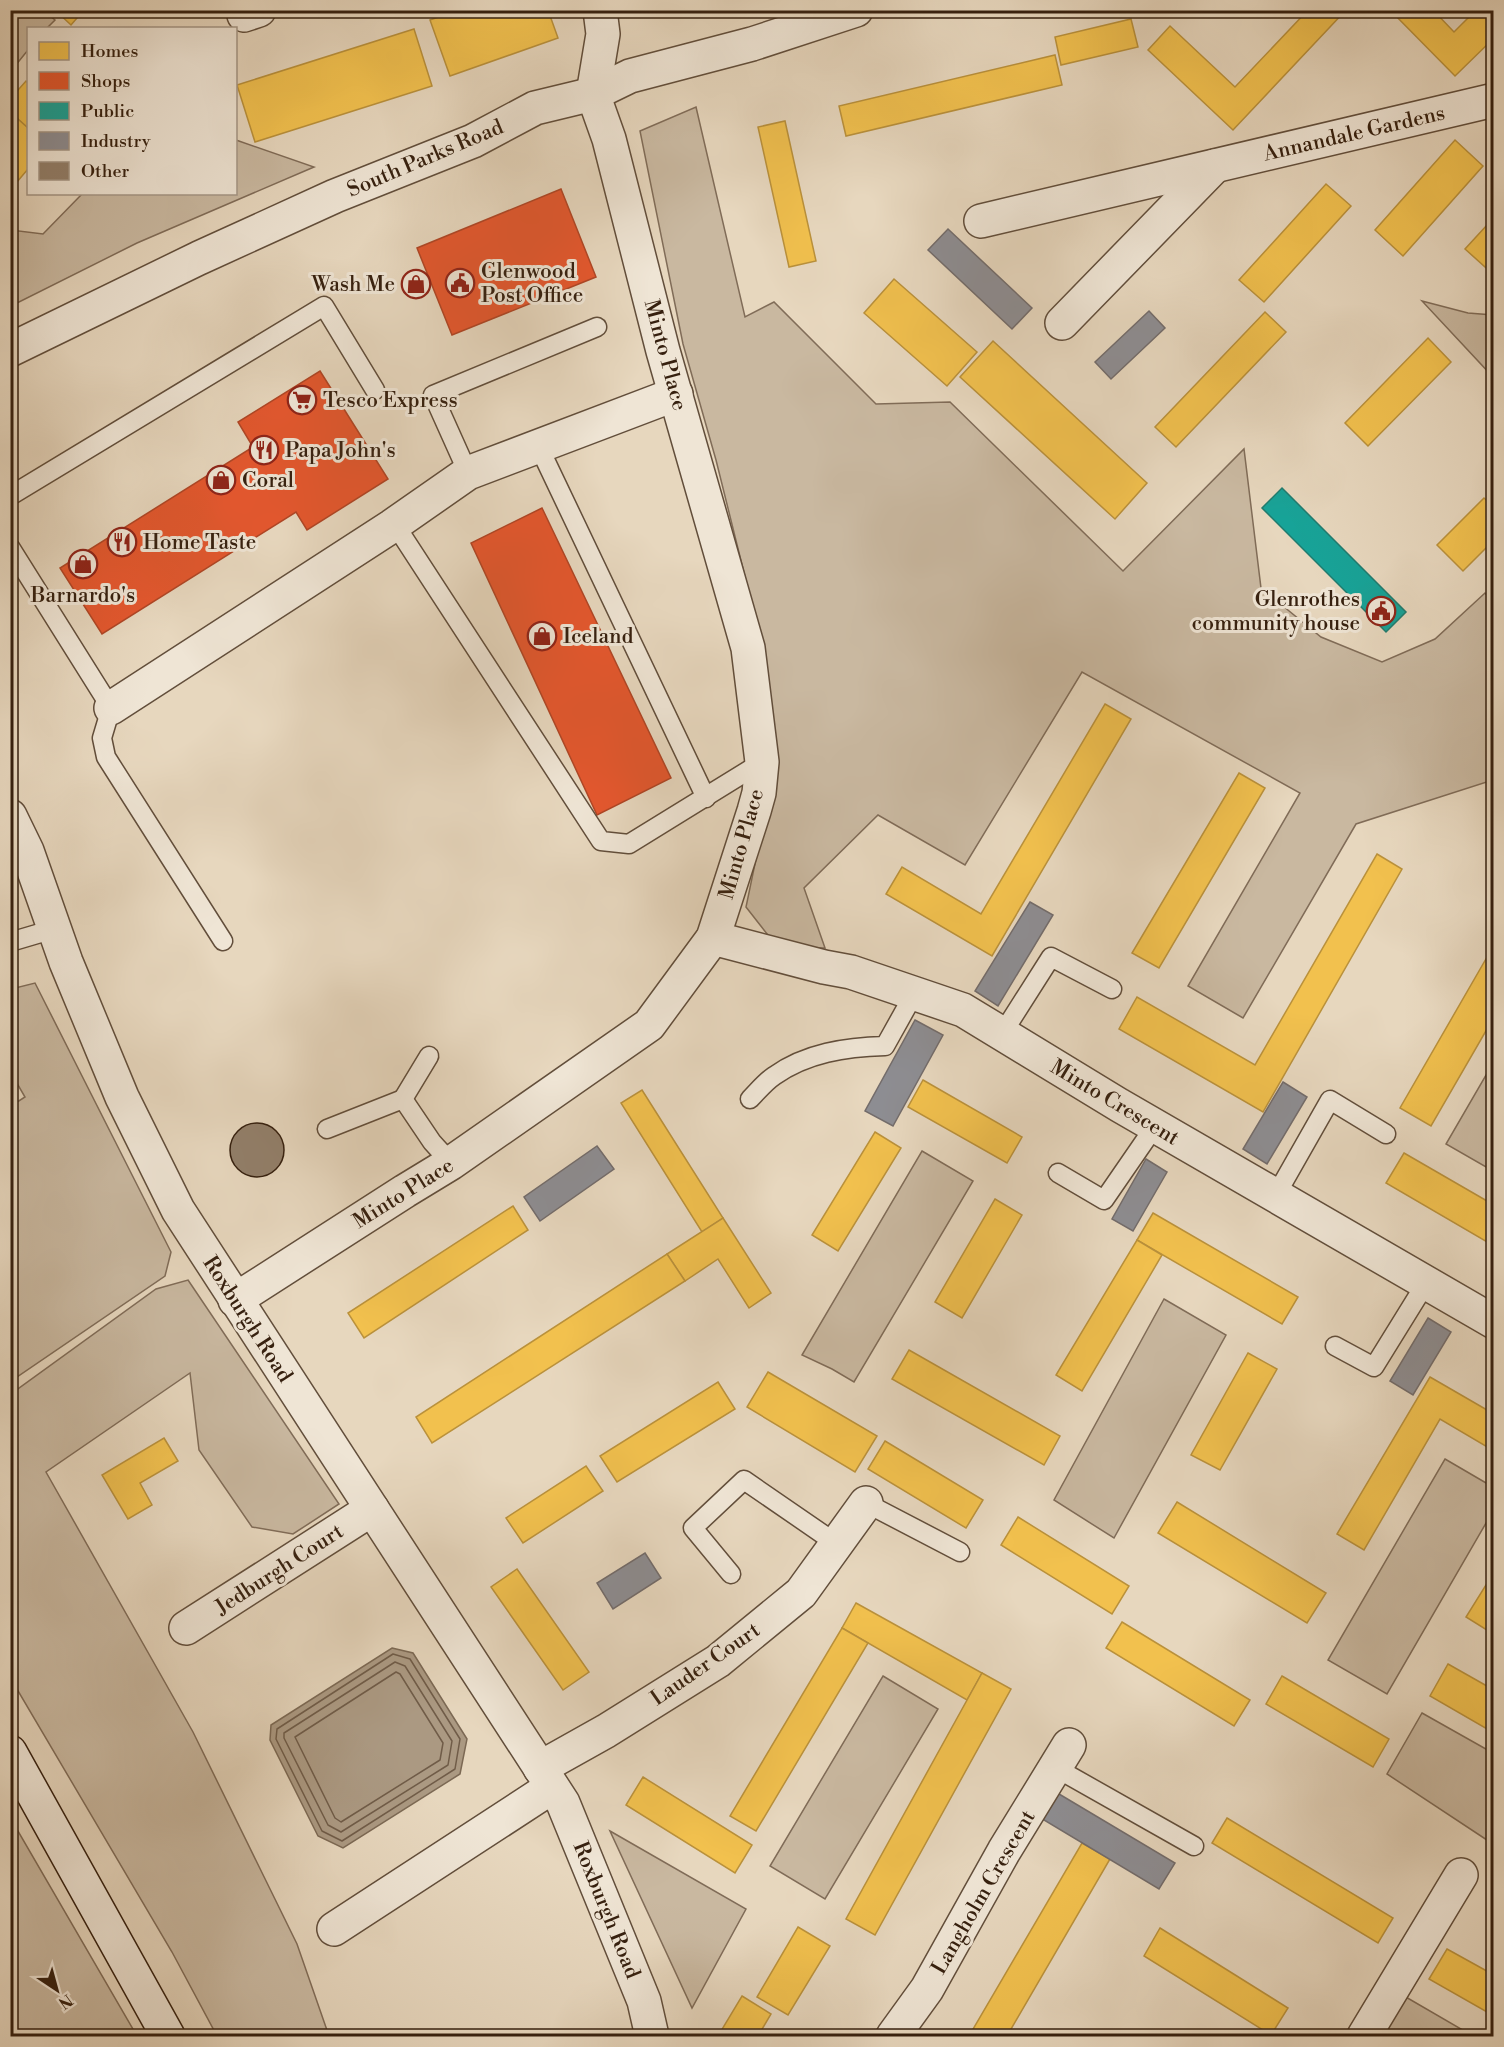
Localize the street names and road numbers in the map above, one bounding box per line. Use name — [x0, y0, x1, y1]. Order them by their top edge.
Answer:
street label: Annandale Gardens — [1260, 100, 1448, 168]
street label: South Parks Road — [343, 114, 507, 204]
street label: Minto Place — [638, 297, 692, 414]
street label: Minto Place — [714, 786, 770, 903]
street label: Minto Crescent — [1045, 1054, 1184, 1152]
street label: Minto Place — [348, 1153, 459, 1235]
street label: Roxburgh Road — [197, 1251, 298, 1388]
street label: Jedburgh Court — [210, 1518, 349, 1621]
street label: Lauder Court — [646, 1617, 766, 1712]
street label: Langholm Crescent — [926, 1805, 1042, 1979]
street label: Roxburgh Road — [567, 1838, 645, 1983]

